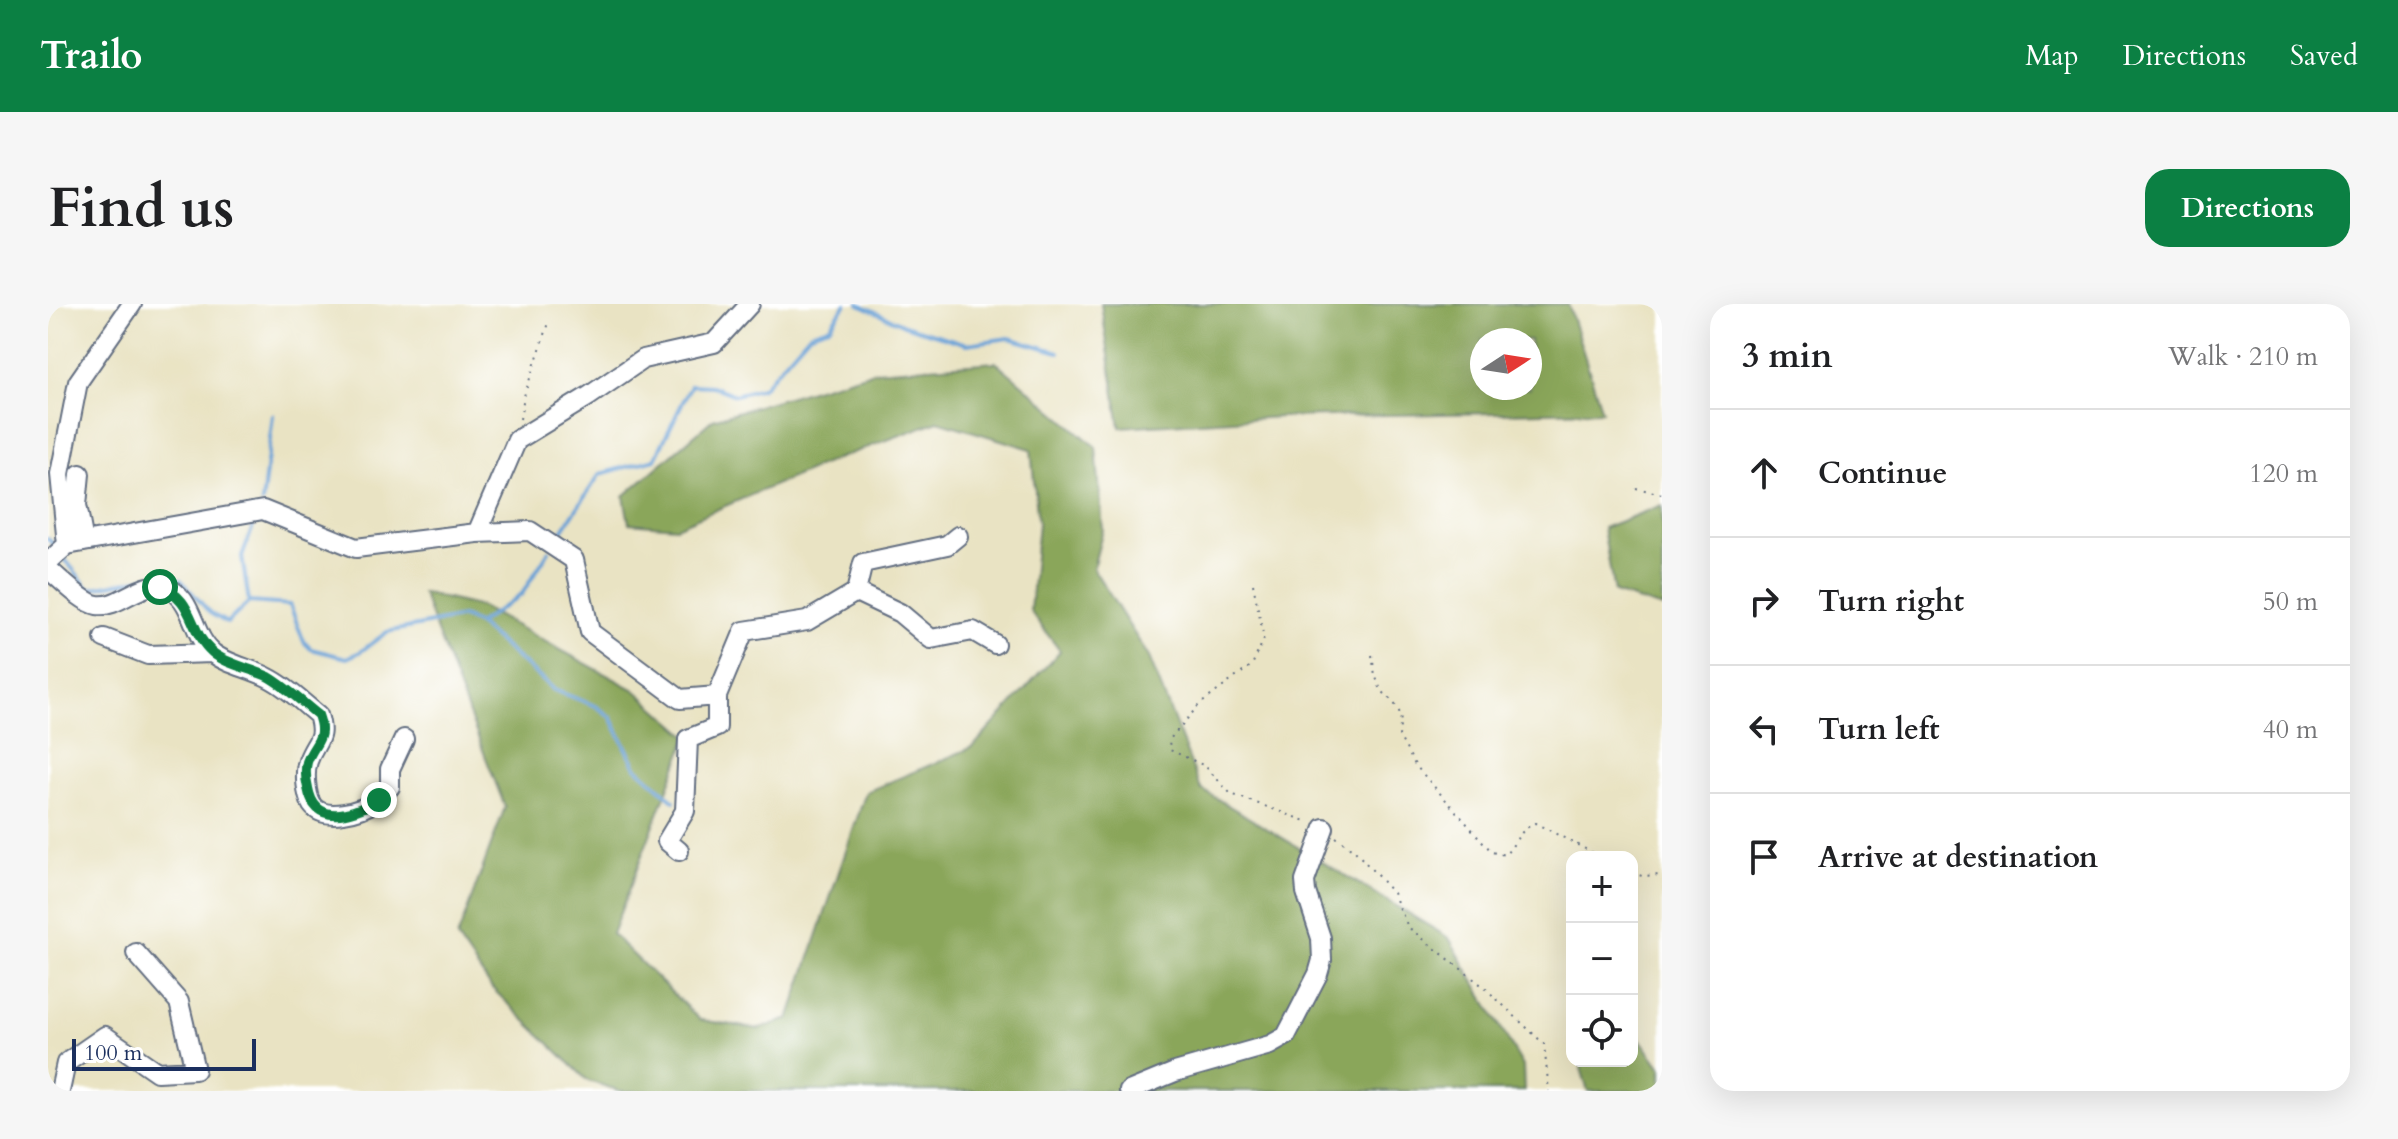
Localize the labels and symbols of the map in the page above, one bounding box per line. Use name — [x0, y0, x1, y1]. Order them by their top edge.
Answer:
north arrow — [1470, 328, 1542, 400]
route start — [142, 569, 178, 605]
route end — [361, 782, 397, 818]
scale bar — [72, 1035, 256, 1071]

